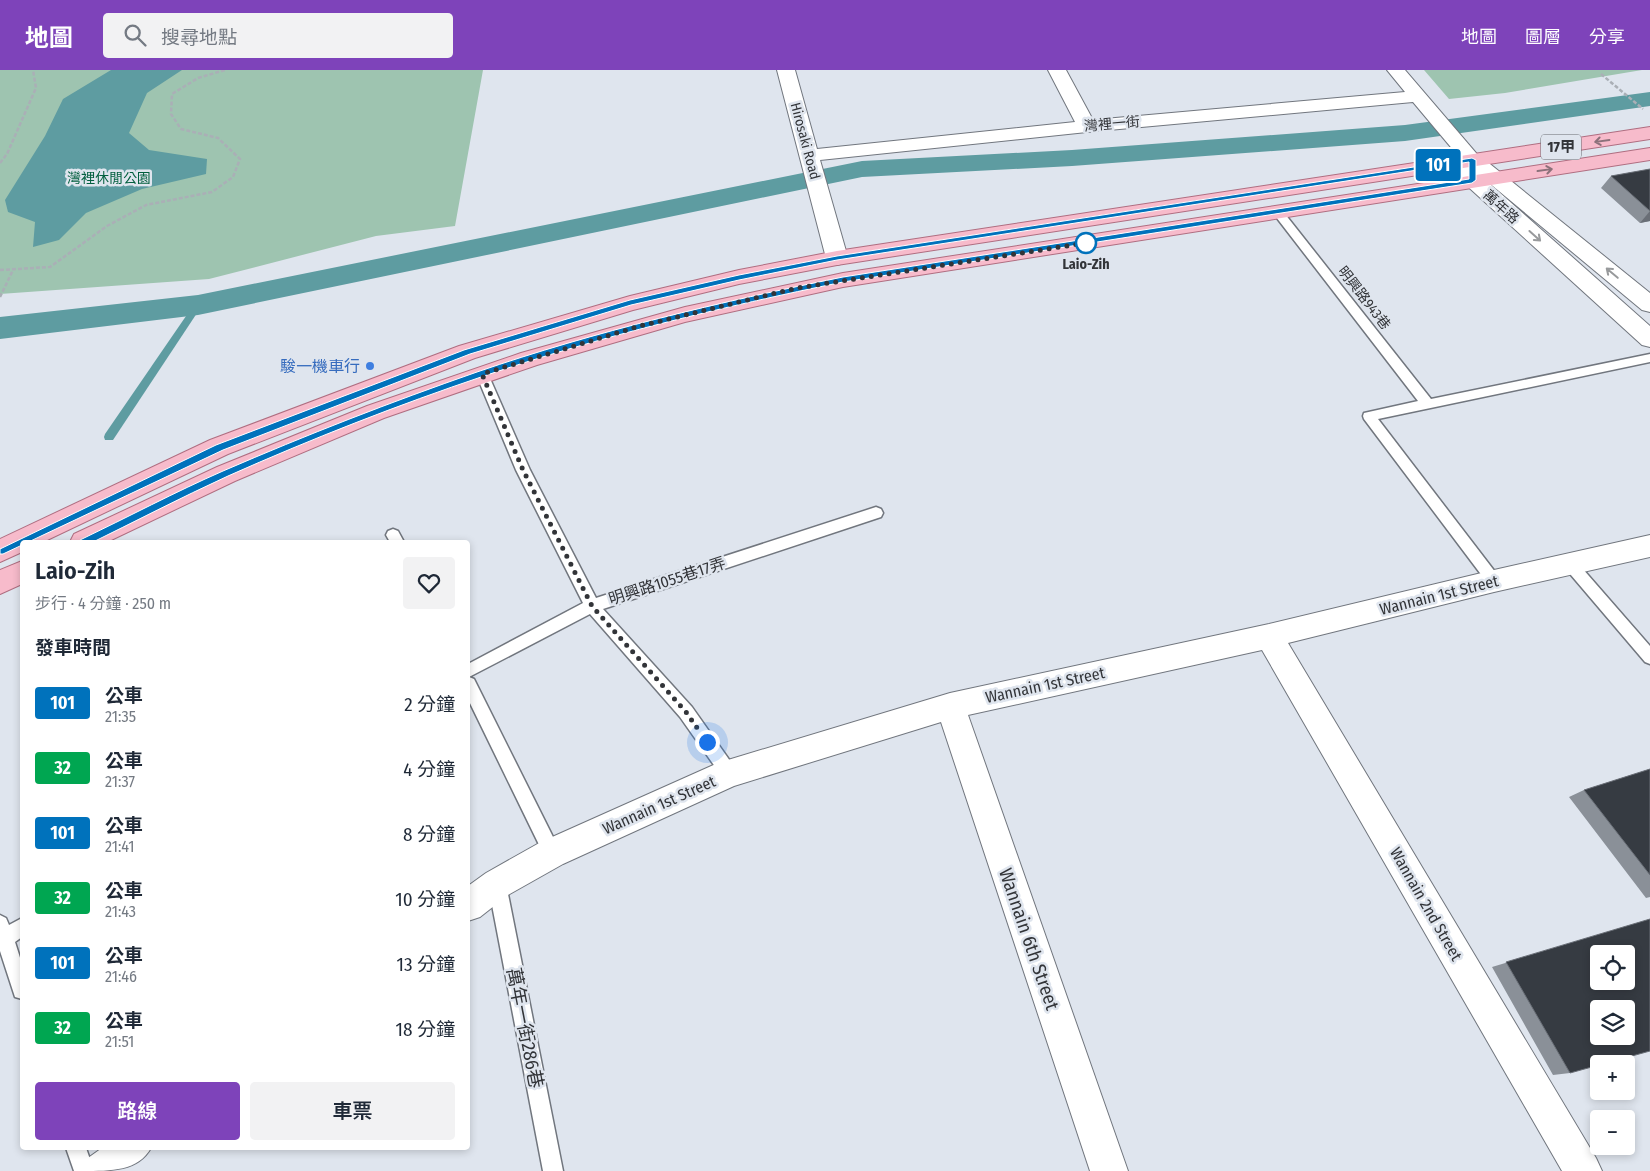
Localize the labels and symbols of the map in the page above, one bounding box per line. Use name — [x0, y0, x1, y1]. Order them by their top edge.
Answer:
street label: Hirosaki Road — [787, 101, 823, 181]
street label: 灣裡一街 — [1083, 113, 1141, 135]
road number: 17甲 — [1541, 134, 1581, 160]
one-way arrow — [1594, 136, 1610, 146]
line badge: 101 — [1409, 149, 1467, 181]
one-way arrow — [1537, 165, 1553, 175]
park label: 灣裡休閒公園 — [67, 170, 151, 187]
street label: 萬年路 — [1480, 187, 1522, 227]
one-way arrow — [1528, 230, 1541, 242]
marker: Laio-Zih — [1075, 232, 1097, 254]
place label: Laio-Zih — [1062, 256, 1110, 273]
street label: 明興路943巷 — [1334, 263, 1394, 333]
one-way arrow — [1606, 268, 1619, 279]
place label: 駿一機車行 — [280, 357, 360, 376]
marker: 駿一機車行 — [364, 360, 376, 372]
street label: 明興路1055巷17弄 — [606, 553, 728, 609]
street label: Wannain 1st Street — [1378, 571, 1501, 619]
street label: Wannain 1st Street — [984, 663, 1107, 707]
your location — [695, 730, 720, 755]
street label: Wannain 1st Street — [600, 771, 719, 838]
street label: Wannain 2nd Street — [1386, 844, 1466, 965]
street label: Wannain 6th Street — [994, 865, 1064, 1014]
street label: 萬年一街286巷 — [502, 966, 548, 1090]

